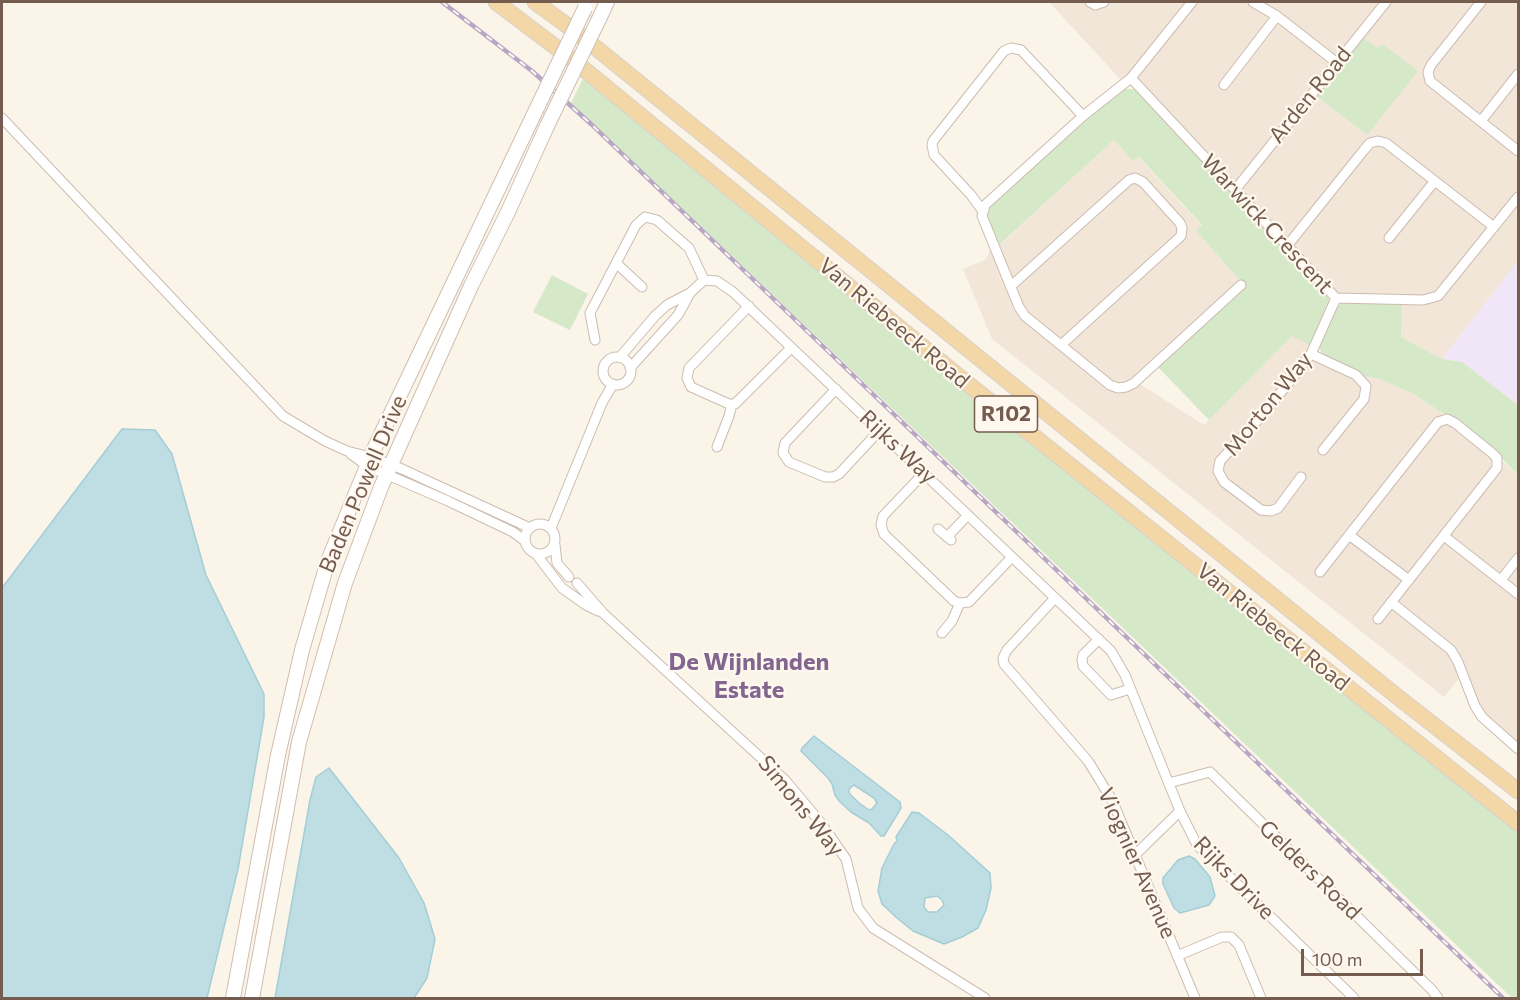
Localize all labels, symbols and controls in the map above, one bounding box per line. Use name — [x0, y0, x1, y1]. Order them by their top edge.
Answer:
street label: Arden Road — [1263, 42, 1357, 148]
street label: Warwick Crescent — [1196, 149, 1338, 299]
street label: Van Riebeeck Road — [813, 252, 975, 394]
street label: Morton Way — [1218, 347, 1318, 461]
street label: Baden Powell Drive — [314, 391, 412, 577]
road number: R102 — [974, 396, 1038, 432]
street label: Rijks Way — [854, 405, 942, 489]
street label: Van Riebeeck Road — [1191, 557, 1355, 697]
district label: De Wijnlanden Estate — [669, 648, 829, 704]
street label: Simons Way — [752, 750, 850, 862]
street label: Viognier Avenue — [1092, 784, 1182, 942]
street label: Gelders Road — [1253, 815, 1367, 925]
street label: Rijks Drive — [1188, 831, 1280, 925]
scale bar — [1304, 937, 1426, 975]
text: 100 m — [1312, 948, 1362, 970]

